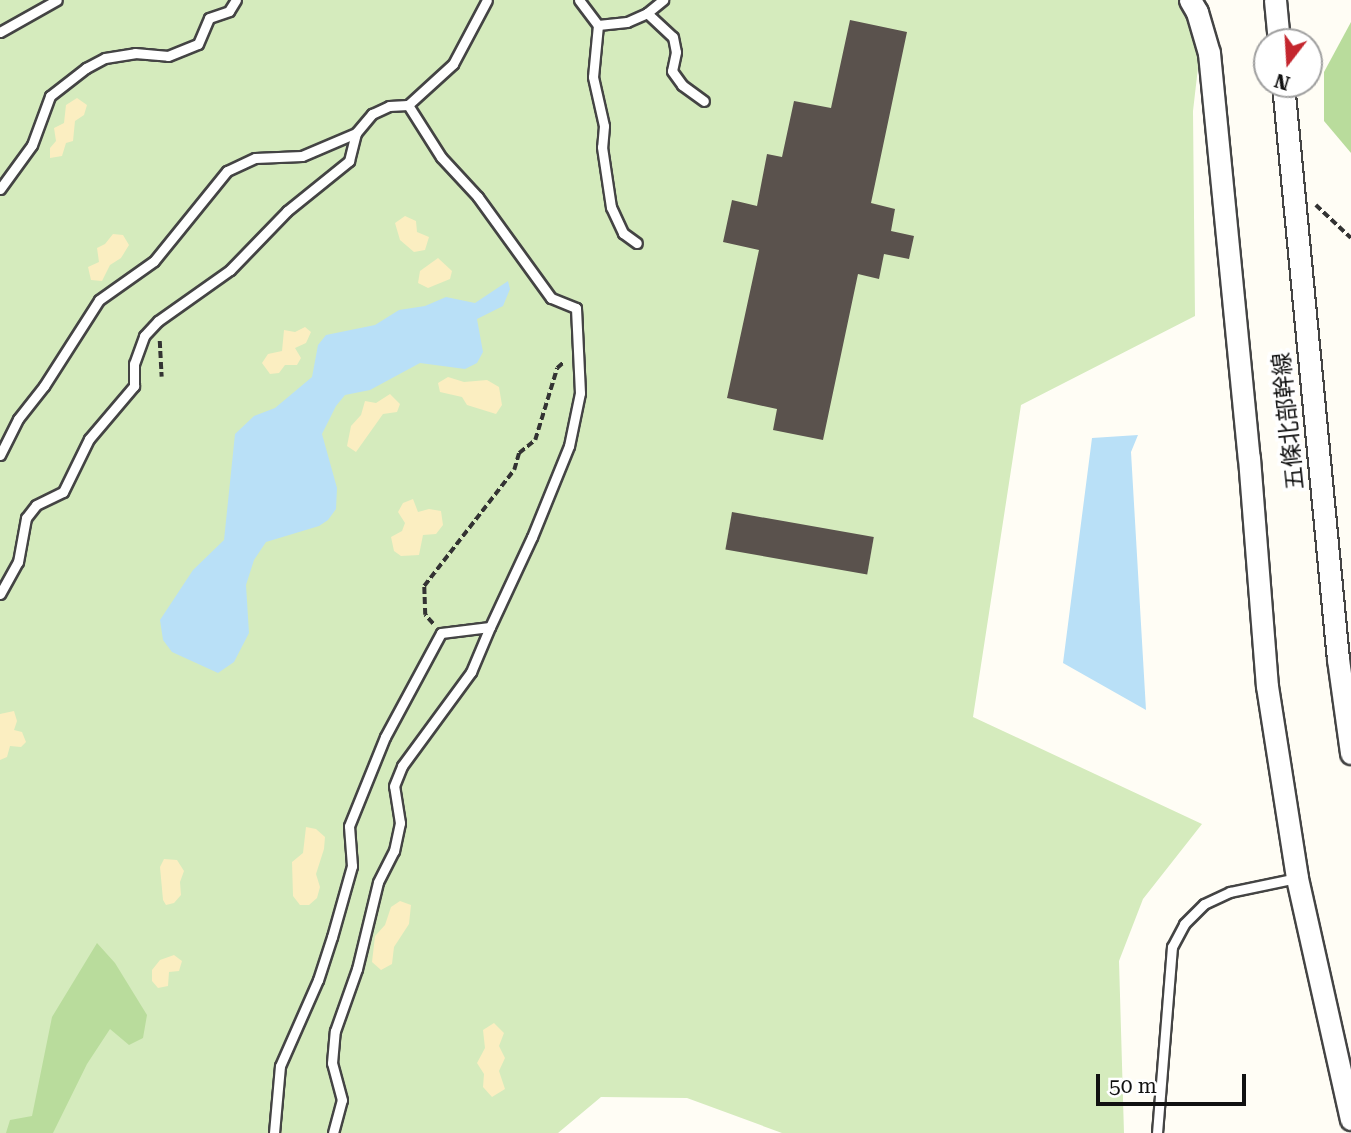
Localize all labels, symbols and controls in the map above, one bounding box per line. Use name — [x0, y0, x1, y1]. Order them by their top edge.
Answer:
north arrow — [1253, 28, 1323, 98]
text: N — [1272, 69, 1293, 95]
street label: 五條北部幹線 — [1268, 351, 1310, 491]
scale bar — [1099, 1060, 1250, 1104]
text: 50 m — [1109, 1074, 1157, 1098]

